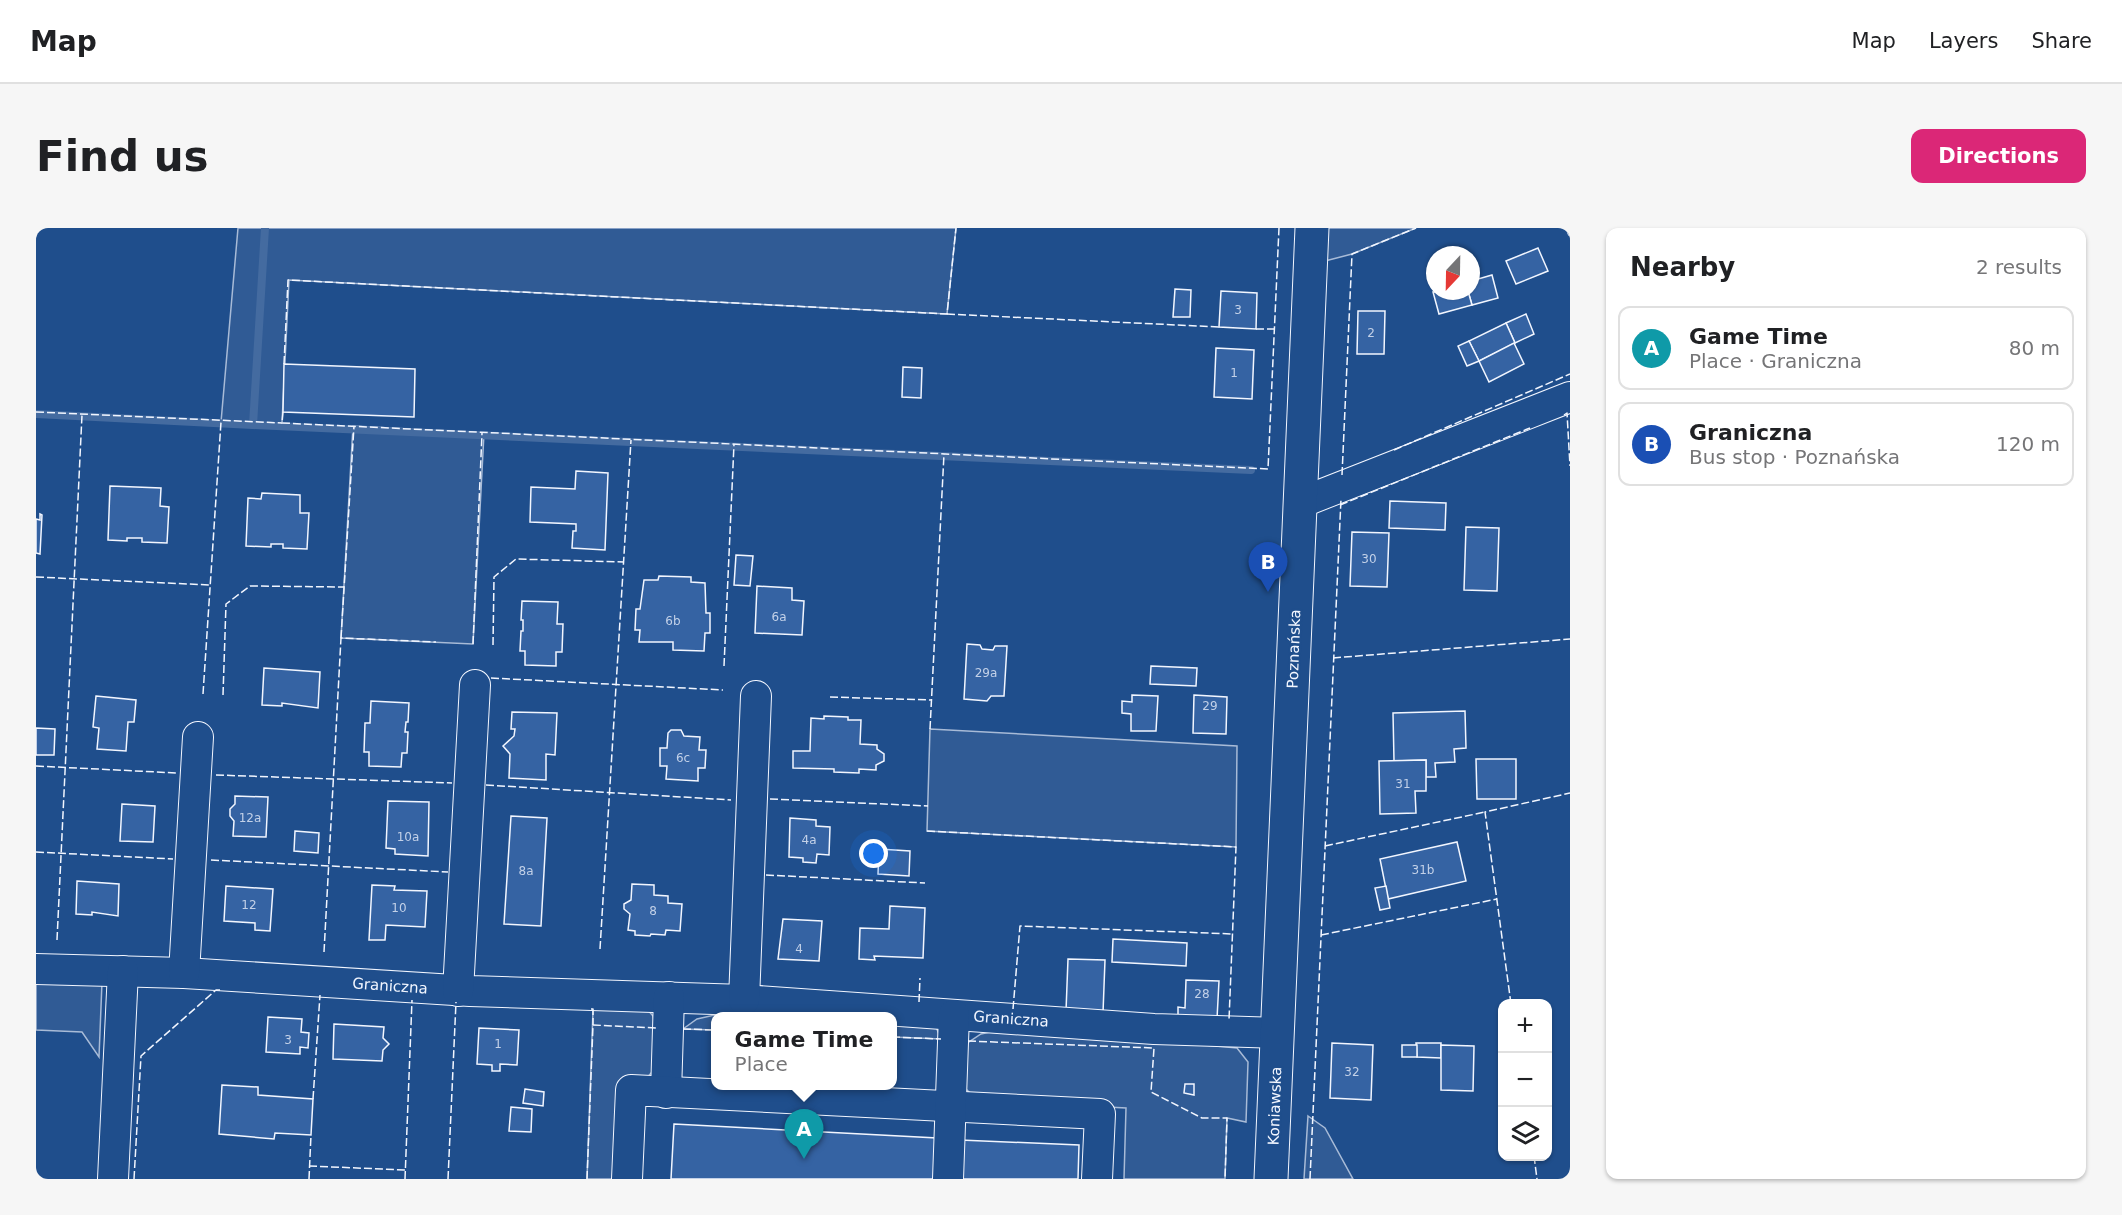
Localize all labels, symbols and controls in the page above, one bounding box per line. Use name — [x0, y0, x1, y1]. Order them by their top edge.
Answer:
text: Map — [30, 25, 97, 58]
text: Map — [1852, 29, 1896, 53]
text: Layers — [1929, 29, 1998, 53]
text: Share — [2031, 29, 2092, 53]
button: Directions — [1911, 129, 2086, 183]
text: Find us — [36, 132, 209, 181]
north arrow — [1426, 246, 1480, 300]
text: Nearby — [1630, 252, 1735, 282]
text: 2 results — [1976, 255, 2062, 279]
house number: 3 — [1234, 303, 1242, 317]
text: Game Time — [1689, 324, 1828, 349]
house number: 2 — [1367, 326, 1375, 340]
text: A — [1644, 336, 1659, 360]
text: 80 m — [2009, 336, 2060, 360]
text: Place · Graniczna — [1689, 349, 1862, 373]
house number: 1 — [1230, 366, 1238, 380]
text: Graniczna — [1689, 420, 1812, 445]
text: B — [1644, 432, 1659, 456]
text: 120 m — [1996, 432, 2060, 456]
text: Bus stop · Poznańska — [1689, 445, 1900, 469]
pin: B — [1248, 542, 1288, 592]
house number: 30 — [1361, 552, 1377, 566]
street label: Poznańska — [1284, 609, 1304, 689]
house number: 6a — [772, 610, 787, 624]
house number: 6b — [665, 614, 681, 628]
house number: 29a — [975, 666, 997, 680]
house number: 29 — [1202, 699, 1218, 713]
house number: 6c — [676, 751, 690, 765]
house number: 31 — [1395, 777, 1411, 791]
house number: 12a — [239, 811, 261, 825]
house number: 10a — [397, 830, 419, 844]
house number: 4a — [802, 833, 817, 847]
your location — [859, 839, 888, 868]
house number: 31b — [1412, 863, 1434, 877]
house number: 8a — [519, 864, 534, 878]
house number: 12 — [241, 898, 257, 912]
house number: 10 — [391, 901, 407, 915]
house number: 8 — [649, 904, 657, 918]
house number: 4 — [795, 942, 803, 956]
street label: Graniczna — [352, 974, 428, 998]
house number: 28 — [1194, 987, 1210, 1001]
map controls — [1498, 999, 1552, 1161]
button: + — [1498, 999, 1552, 1053]
street label: Graniczna — [973, 1007, 1049, 1031]
popup — [711, 1012, 897, 1090]
text: Game Time — [735, 1027, 873, 1052]
house number: 3 — [284, 1033, 292, 1047]
house number: 1 — [494, 1037, 502, 1051]
text: Place — [735, 1052, 788, 1076]
button: − — [1498, 1053, 1552, 1107]
house number: 32 — [1344, 1065, 1360, 1079]
street label: Koniawska — [1265, 1066, 1285, 1146]
button: layers — [1498, 1107, 1552, 1161]
pin: A — [784, 1110, 824, 1159]

